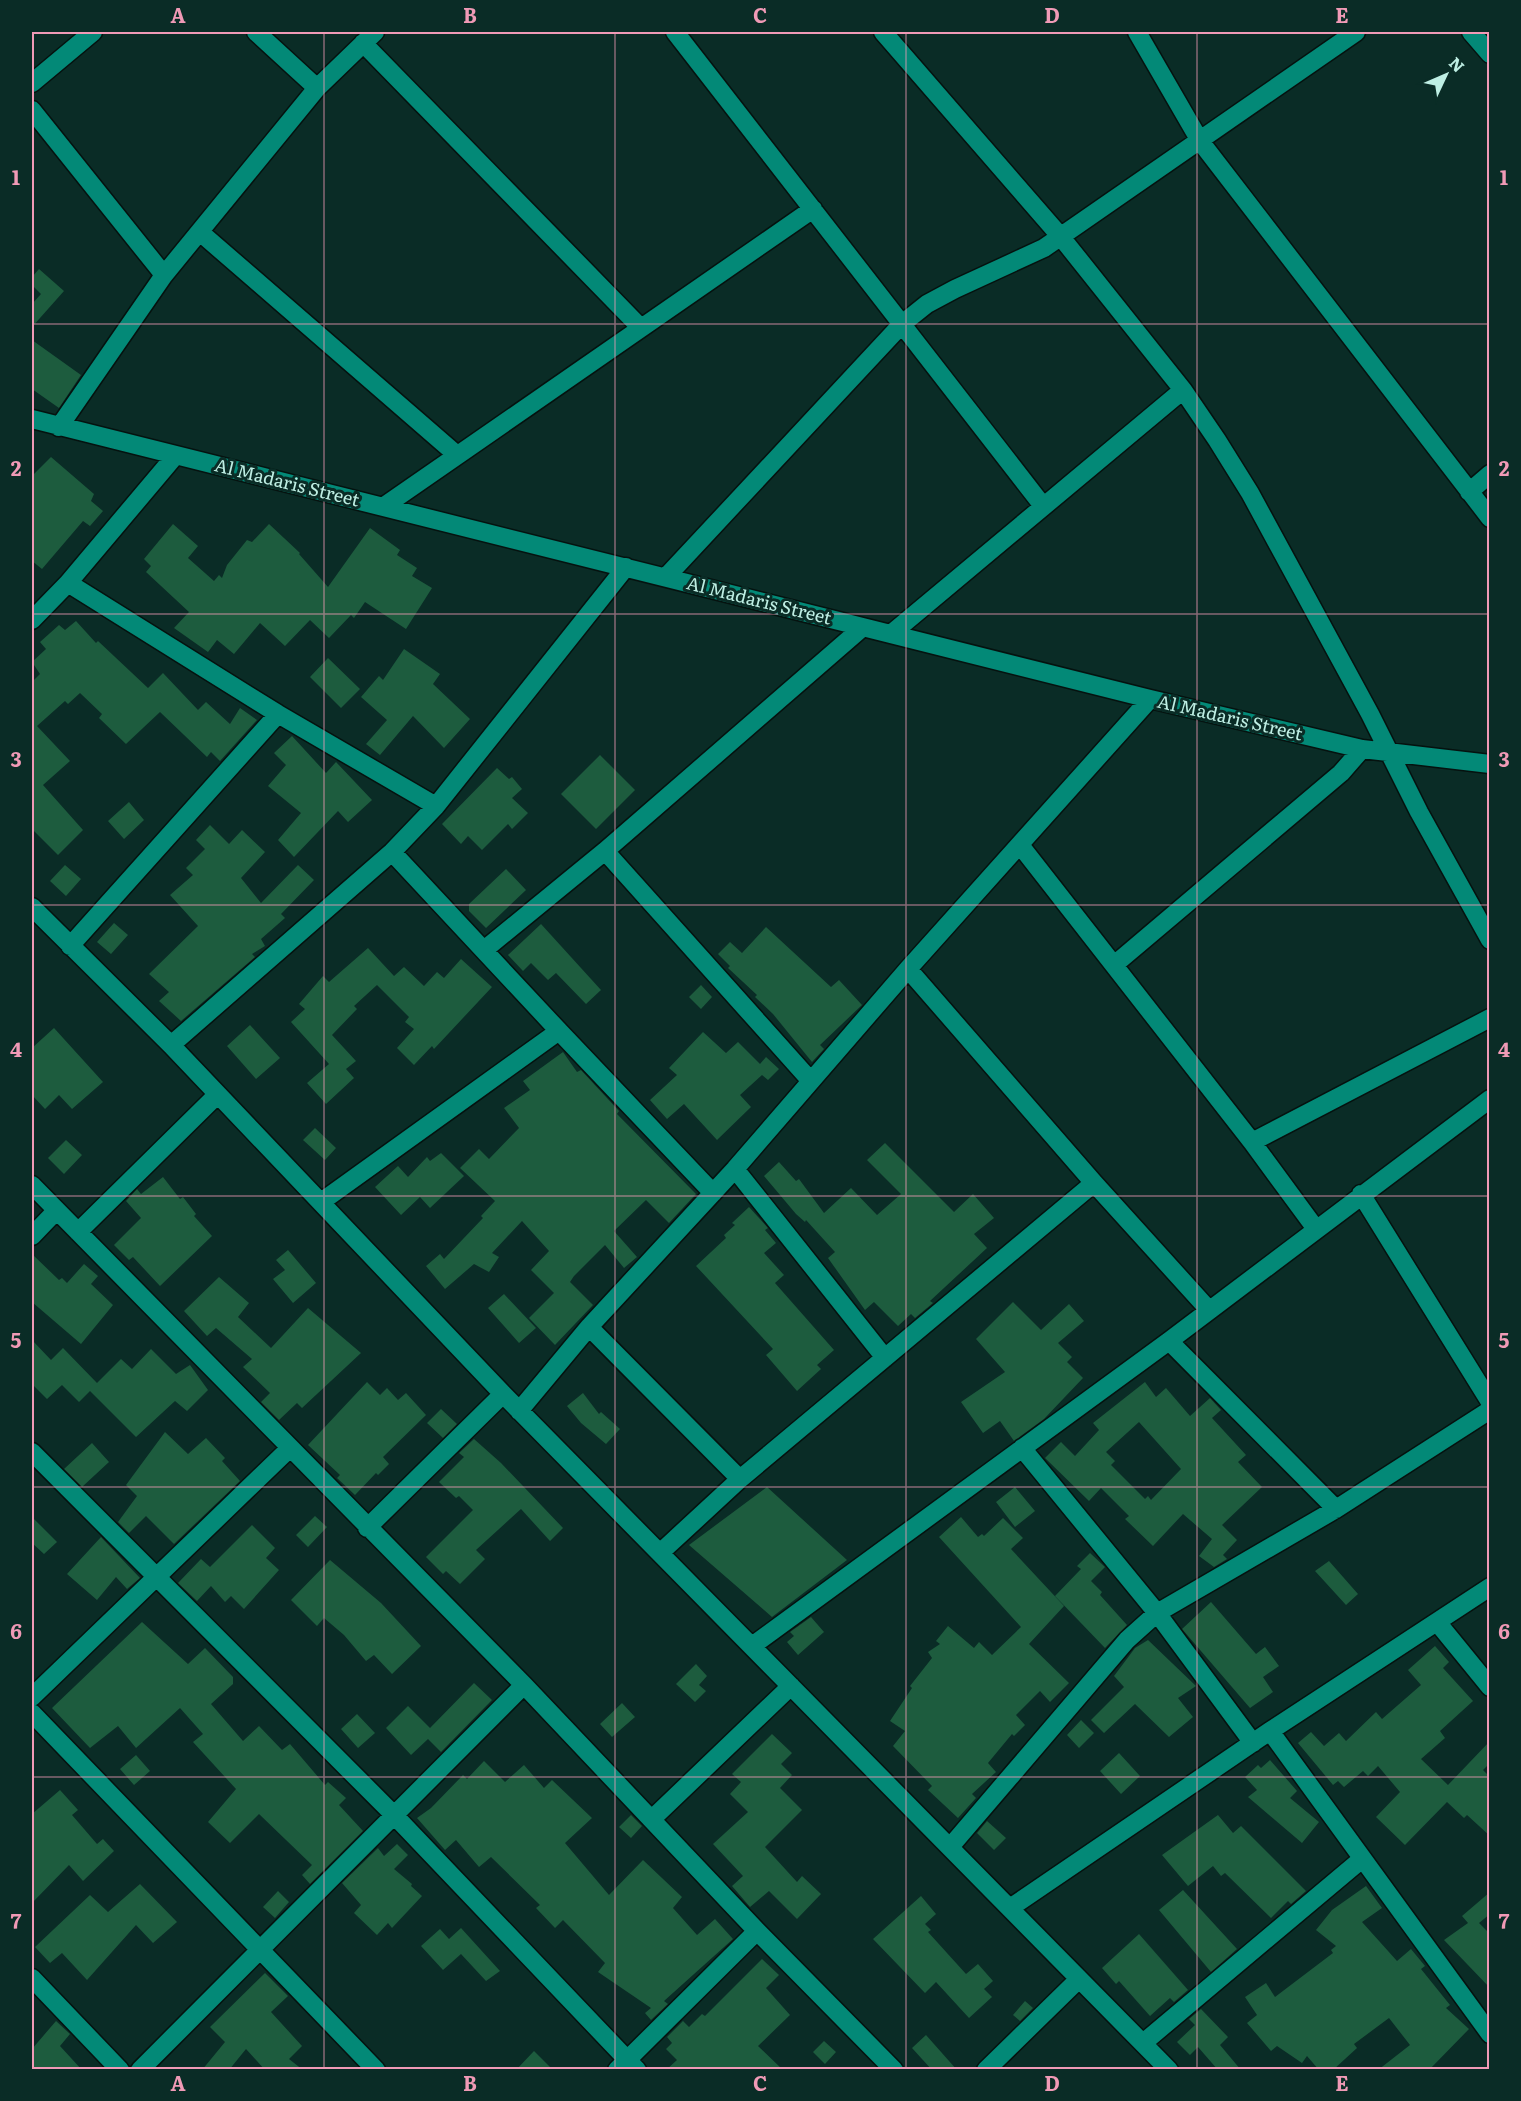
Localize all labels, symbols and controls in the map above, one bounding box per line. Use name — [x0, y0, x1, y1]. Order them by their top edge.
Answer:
text: A — [170, 0, 186, 29]
text: B — [463, 0, 477, 29]
text: C — [753, 0, 767, 29]
text: D — [1044, 0, 1060, 29]
text: E — [1335, 0, 1349, 29]
north arrow — [1416, 45, 1476, 105]
text: N — [1444, 51, 1471, 77]
text: 1 — [12, 161, 20, 191]
text: 1 — [1500, 161, 1508, 191]
street label: Al Madaris Street — [212, 450, 363, 513]
text: 2 — [11, 452, 22, 482]
text: 2 — [1499, 452, 1510, 482]
street label: Al Madaris Street — [684, 568, 835, 631]
street label: Al Madaris Street — [1155, 687, 1306, 747]
text: 3 — [10, 743, 22, 773]
text: 3 — [1498, 743, 1510, 773]
text: 4 — [10, 1033, 22, 1063]
text: 4 — [1498, 1033, 1510, 1063]
text: 5 — [11, 1324, 22, 1354]
text: 5 — [1499, 1324, 1510, 1354]
text: 6 — [10, 1615, 22, 1645]
text: 6 — [1498, 1615, 1510, 1645]
text: 7 — [11, 1905, 22, 1935]
text: 7 — [1499, 1905, 1510, 1935]
text: A — [170, 2067, 186, 2097]
text: B — [463, 2067, 477, 2097]
text: C — [753, 2067, 767, 2097]
text: D — [1044, 2067, 1060, 2097]
text: E — [1335, 2067, 1349, 2097]

